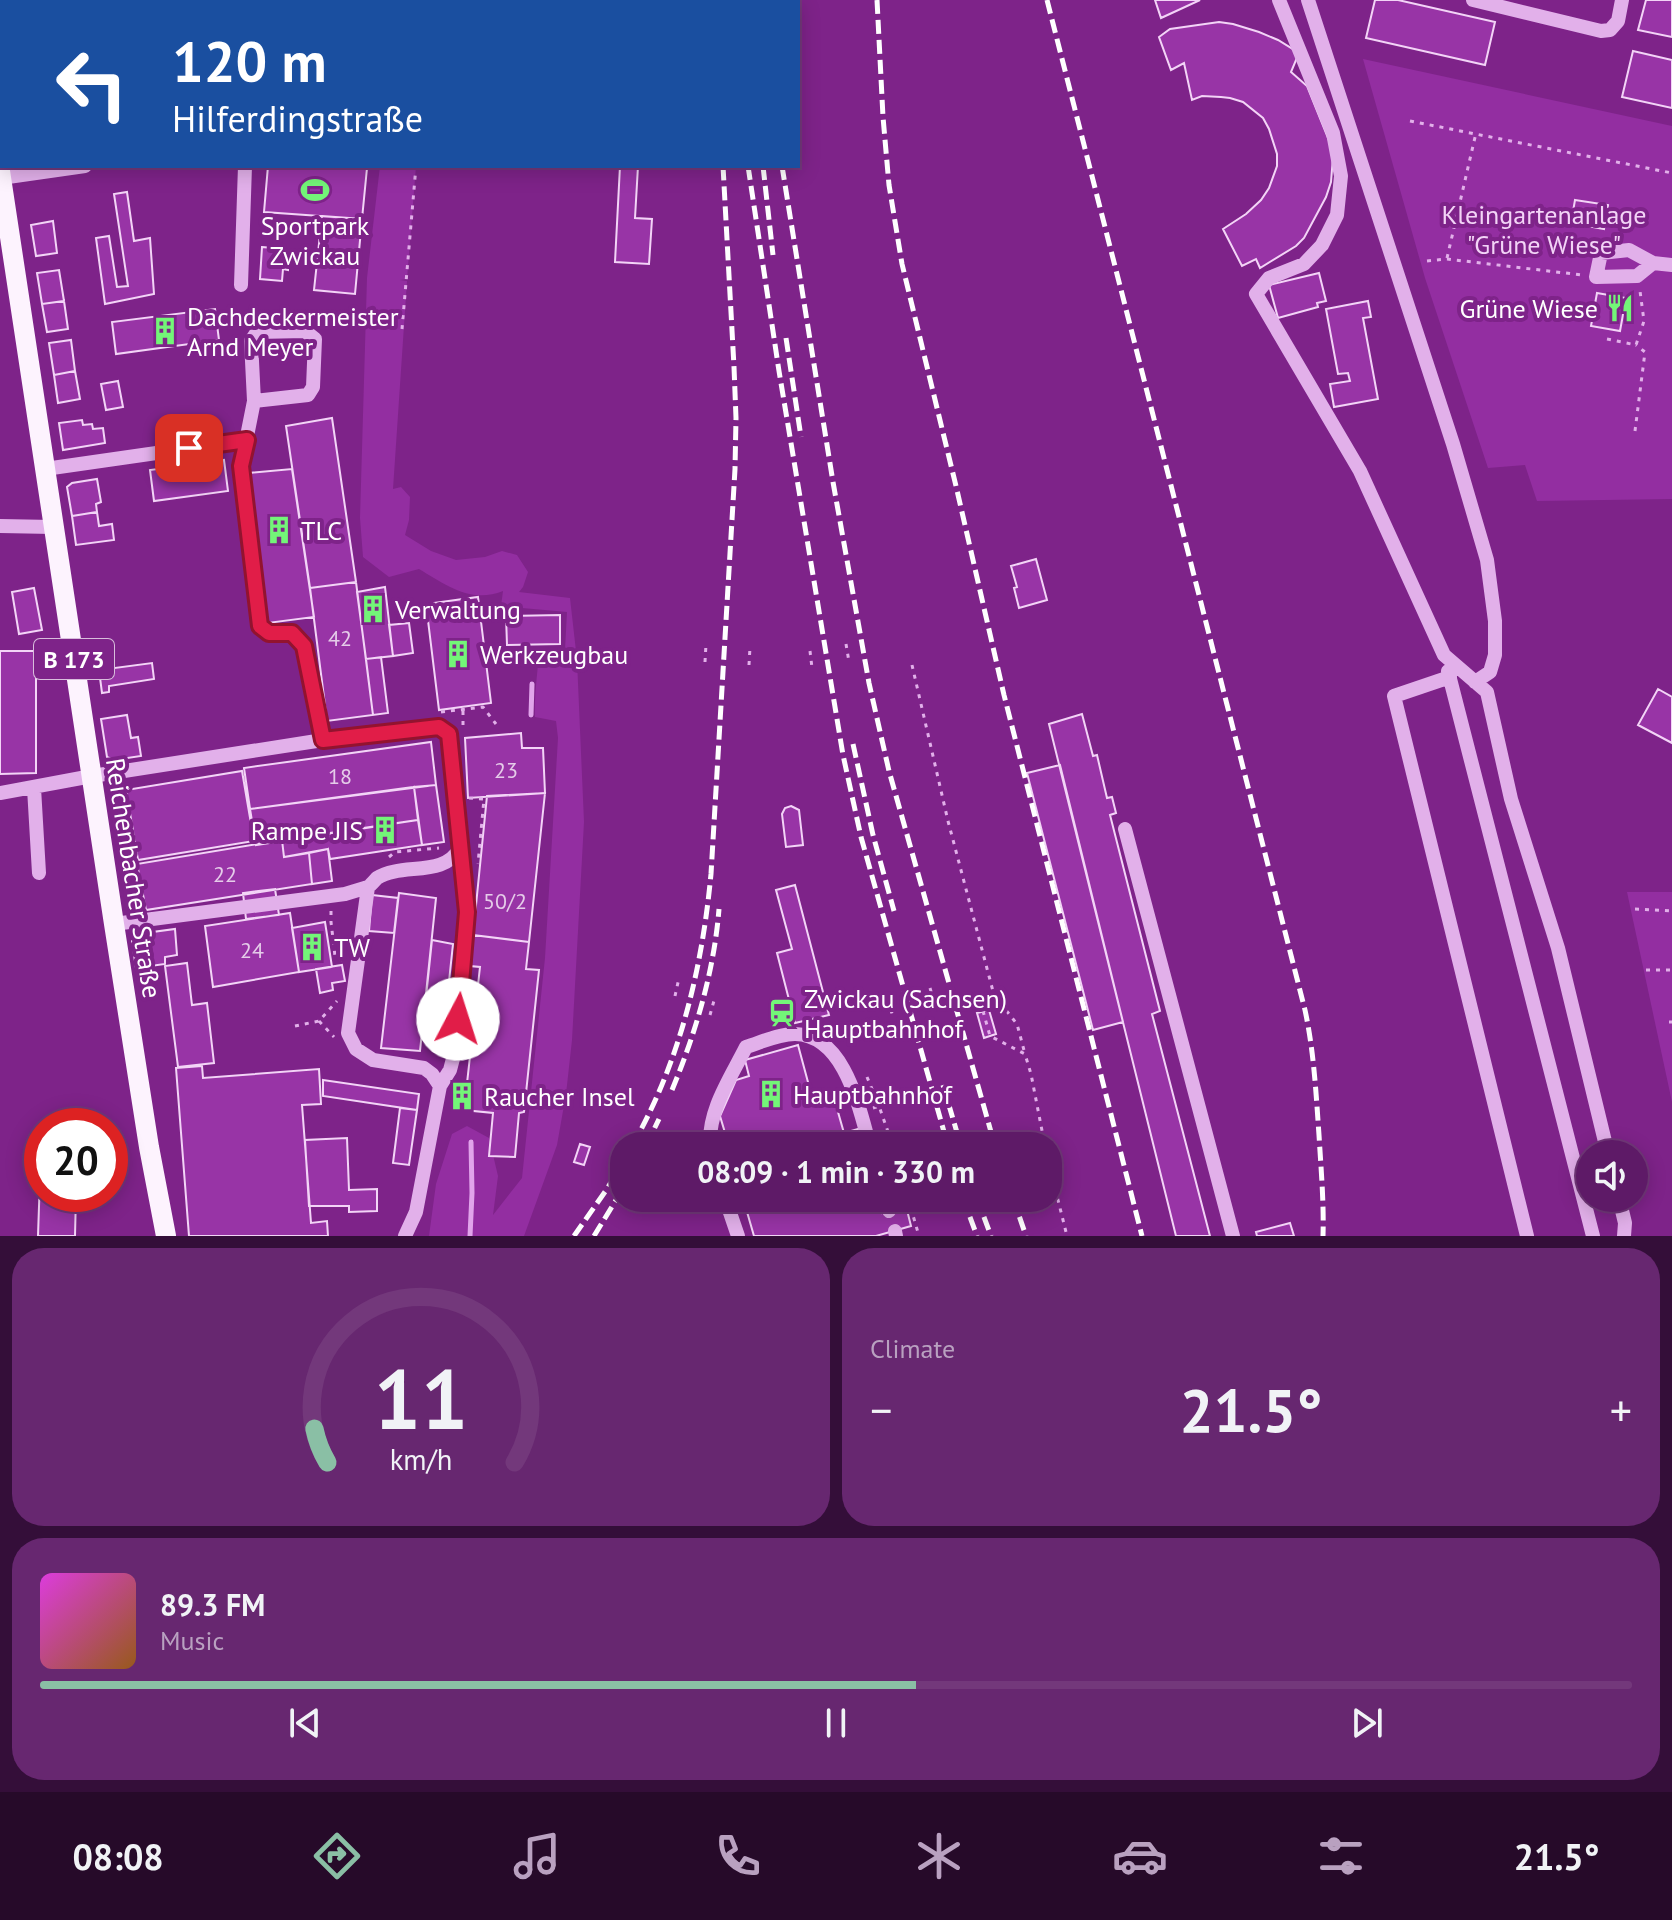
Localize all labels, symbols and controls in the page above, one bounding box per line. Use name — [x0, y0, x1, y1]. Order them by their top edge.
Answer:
text: 120 m — [172, 25, 327, 97]
icon: left — [40, 32, 144, 136]
text: Hilferdingstraße — [172, 95, 423, 142]
sports icon: Sportpark Zwickau — [300, 175, 330, 205]
park label: Kleingartenanlage "Grüne Wiese" — [1441, 198, 1647, 261]
place label: Sportpark Zwickau — [261, 209, 370, 272]
place label: Grüne Wiese — [1459, 292, 1598, 325]
restaurant icon: Grüne Wiese — [1605, 293, 1635, 323]
place label: Dachdeckermeister Arnd Meyer — [187, 300, 399, 363]
building icon: Dachdeckermeister Arnd Meyer — [150, 316, 180, 346]
pin — [155, 414, 223, 482]
icon: arrive — [167, 426, 211, 470]
place label: TLC — [301, 514, 342, 547]
building icon: TLC — [264, 515, 294, 545]
place label: Verwaltung — [394, 593, 521, 626]
building icon: Verwaltung — [358, 594, 388, 624]
house number: 42 — [328, 624, 352, 652]
place label: Werkzeugbau — [480, 638, 628, 671]
road number: B 173 — [34, 639, 114, 679]
building icon: Werkzeugbau — [443, 639, 473, 669]
street label: Reichenbacher Straße — [99, 756, 169, 1000]
house number: 23 — [494, 756, 518, 784]
house number: 18 — [328, 762, 352, 790]
place label: Rampe JIS — [251, 814, 363, 847]
building icon: Rampe JIS — [370, 815, 400, 845]
house number: 22 — [213, 860, 237, 888]
house number: 50/2 — [483, 887, 527, 915]
place label: TW — [334, 931, 370, 964]
building icon: TW — [297, 932, 327, 962]
house number: 24 — [240, 936, 264, 964]
position arrow — [416, 977, 500, 1061]
place label: Zwickau (Sachsen) Hauptbahnhof — [804, 982, 1007, 1045]
station icon: Zwickau (Sachsen) Hauptbahnhof — [767, 998, 797, 1028]
place label: Hauptbahnhof — [793, 1078, 953, 1111]
building icon: Hauptbahnhof — [756, 1079, 786, 1109]
place label: Raucher Insel — [484, 1080, 635, 1113]
building icon: Raucher Insel — [447, 1081, 477, 1111]
speed limit sign: 20 — [24, 1108, 128, 1212]
map controls — [1576, 1140, 1648, 1212]
button: sound — [1576, 1140, 1648, 1212]
text: 08:09 · 1 min · 330 m — [697, 1152, 975, 1191]
text: Climate — [870, 1332, 955, 1365]
text: 11 — [374, 1344, 468, 1452]
text: 21.5° — [1179, 1371, 1323, 1449]
text: − — [870, 1381, 892, 1438]
text: + — [1610, 1381, 1632, 1438]
text: km/h — [390, 1441, 452, 1478]
text: 89.3 FM — [160, 1585, 265, 1624]
text: Music — [160, 1624, 224, 1657]
icon: previous — [283, 1701, 327, 1745]
icon: pause — [814, 1701, 858, 1745]
icon: next — [1345, 1701, 1389, 1745]
icon: directions — [309, 1828, 365, 1884]
icon: music — [509, 1828, 565, 1884]
icon: phone — [710, 1828, 766, 1884]
icon: climate — [911, 1828, 967, 1884]
icon: car — [1112, 1828, 1168, 1884]
icon: filters — [1313, 1828, 1369, 1884]
text: 08:08 — [72, 1833, 164, 1880]
text: 21.5° — [1514, 1833, 1600, 1880]

